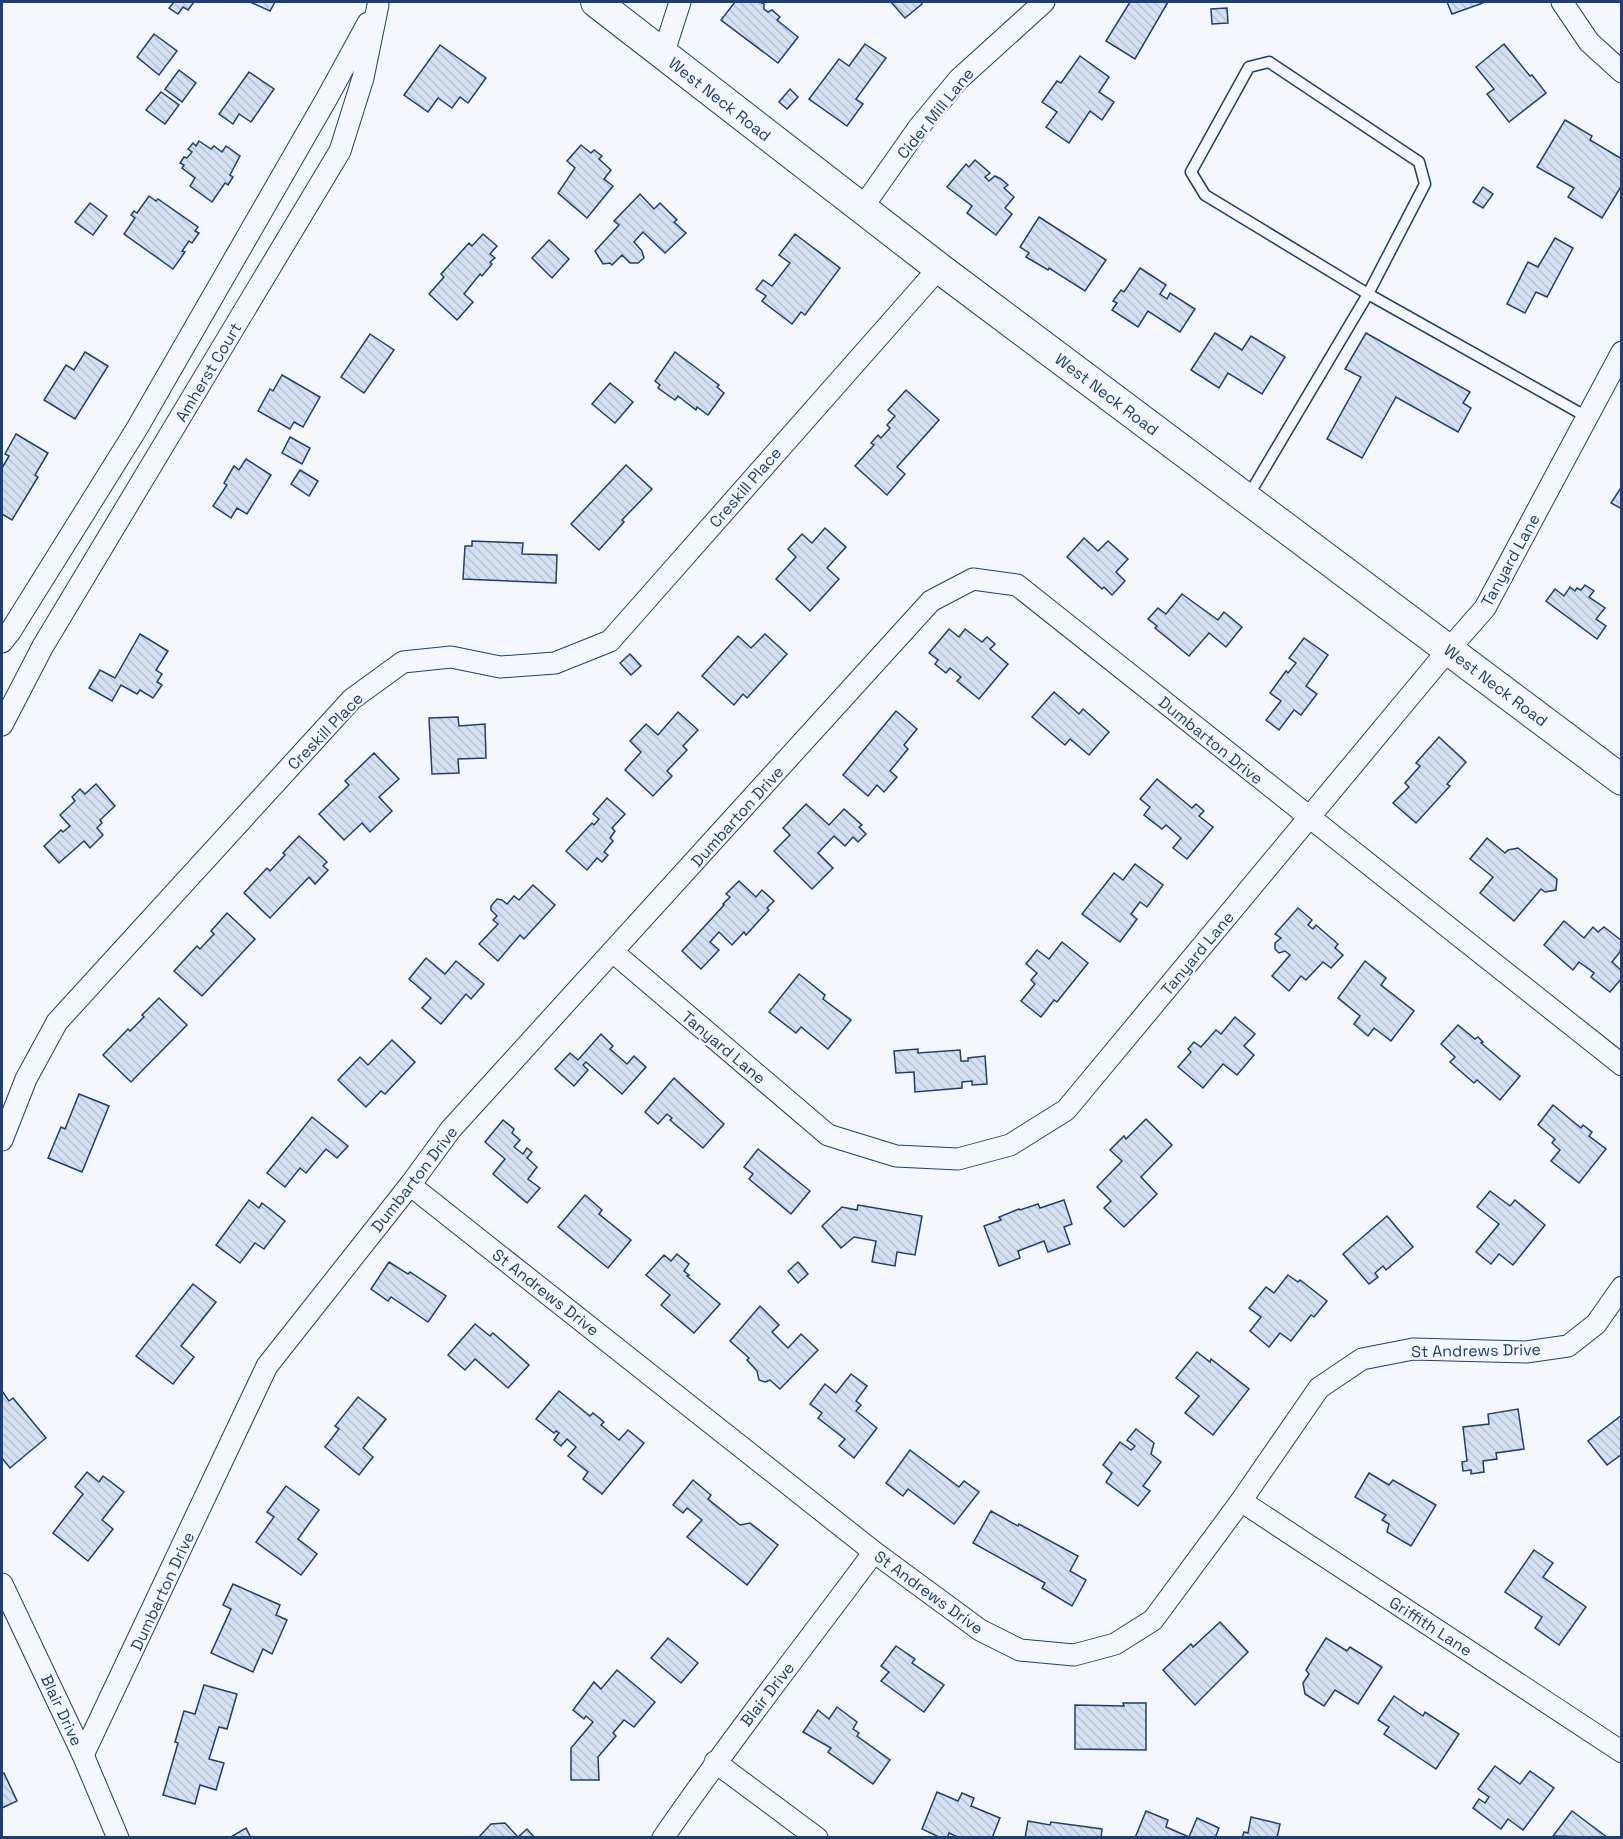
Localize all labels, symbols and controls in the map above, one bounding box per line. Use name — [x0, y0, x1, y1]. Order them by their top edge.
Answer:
street label: West Neck Road — [664, 53, 775, 146]
street label: Cider Mill Lane — [892, 64, 978, 163]
street label: Amherst Court — [171, 319, 246, 426]
street label: West Neck Road — [1051, 349, 1163, 440]
street label: Creskill Place — [705, 443, 786, 532]
street label: Tanyard Lane — [1476, 510, 1545, 610]
street label: West Neck Road — [1440, 640, 1552, 731]
street label: Creskill Place — [283, 688, 368, 775]
street label: Dumbarton Drive — [1154, 692, 1267, 789]
street label: Dumbarton Drive — [686, 761, 788, 871]
street label: Tanyard Lane — [1156, 907, 1239, 1000]
street label: Tanyard Lane — [677, 1006, 770, 1089]
street label: Dumbarton Drive — [366, 1122, 462, 1237]
street label: St Andrews Drive — [488, 1244, 603, 1341]
street label: St Andrews Drive — [1411, 1339, 1541, 1362]
street label: Dumbarton Drive — [126, 1528, 199, 1654]
street label: St Andrews Drive — [870, 1546, 987, 1639]
street label: Griffith Lane — [1385, 1592, 1476, 1661]
street label: Blair Drive — [736, 1658, 799, 1731]
street label: Blair Drive — [36, 1671, 87, 1749]

